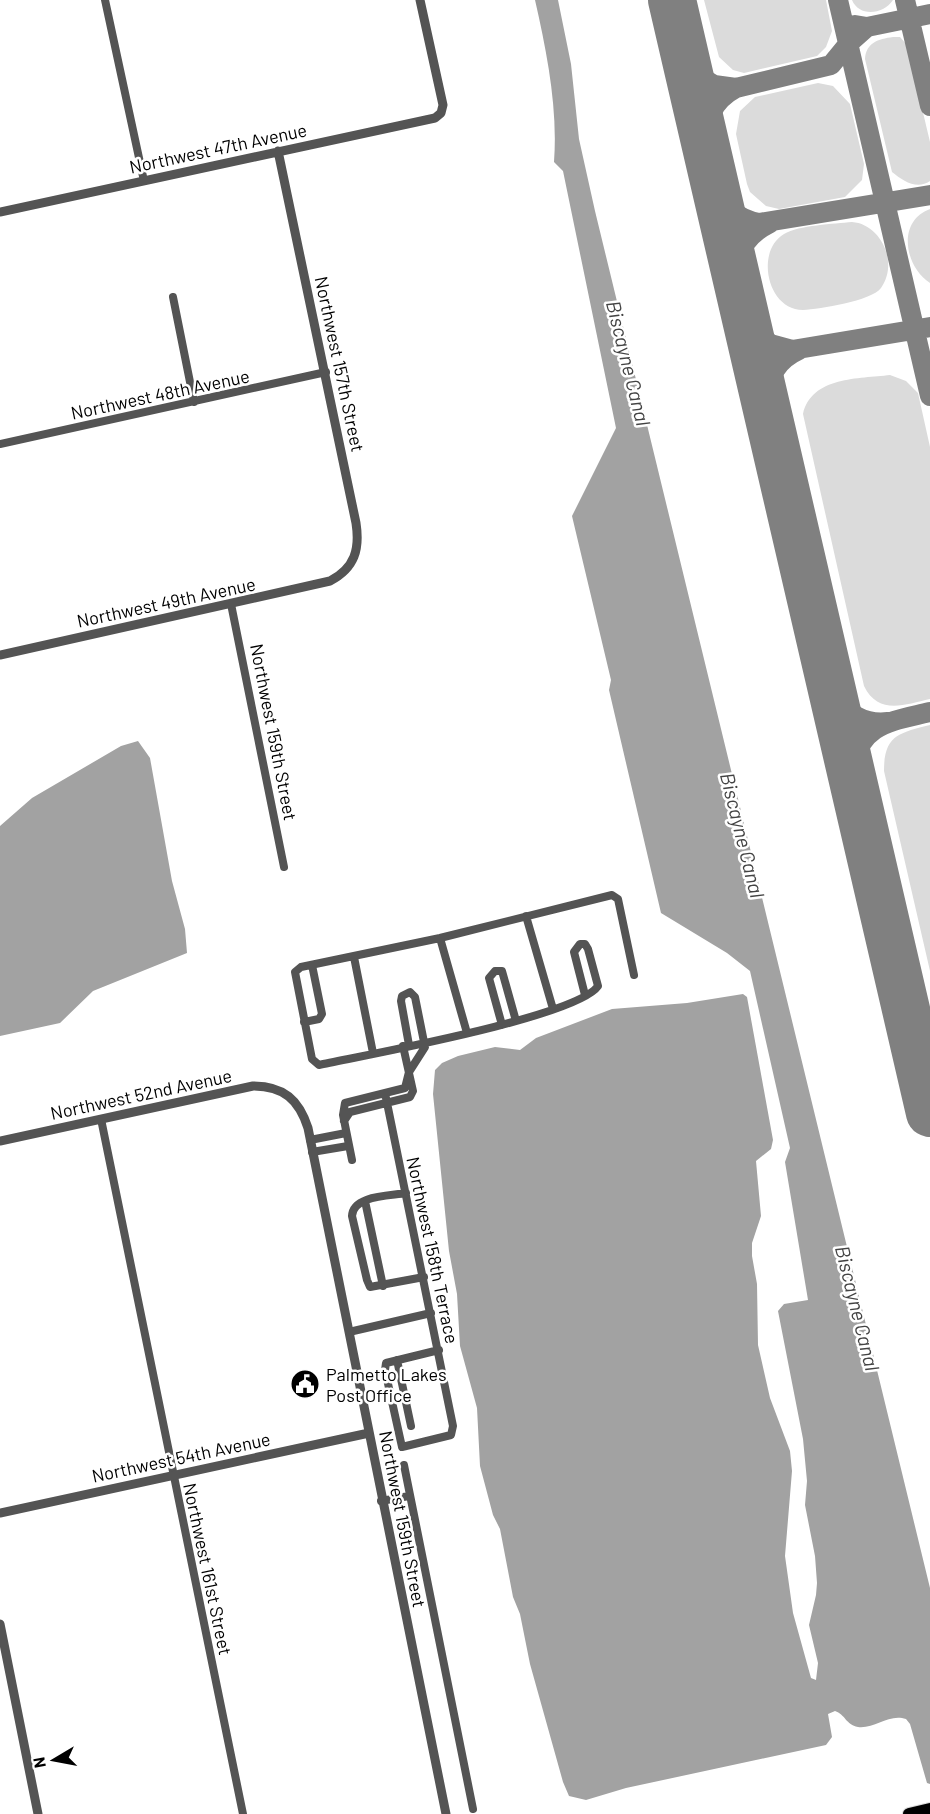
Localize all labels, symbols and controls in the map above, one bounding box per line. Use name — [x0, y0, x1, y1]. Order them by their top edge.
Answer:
street label: Northwest 47th Avenue — [127, 118, 309, 178]
street label: Northwest 157th Street — [311, 274, 369, 454]
water label: Biscayne Canal — [602, 298, 656, 429]
street label: Northwest 48th Avenue — [69, 364, 251, 424]
street label: Northwest 49th Avenue — [75, 572, 257, 632]
street label: Northwest 159th Street — [246, 642, 302, 822]
water label: Biscayne Canal — [716, 770, 770, 901]
street label: Northwest 52nd Avenue — [48, 1064, 234, 1124]
street label: Northwest 158th Terrace — [402, 1155, 464, 1345]
water label: Biscayne Canal — [831, 1243, 885, 1374]
place label: Palmetto Lakes Post Office — [326, 1363, 447, 1406]
public building icon: Palmetto Lakes Post Office — [289, 1368, 321, 1400]
street label: Northwest 54th Avenue — [90, 1427, 272, 1487]
street label: Northwest 159th Street — [375, 1429, 431, 1609]
street label: Northwest 161st Street — [179, 1481, 237, 1657]
north arrow — [24, 1730, 84, 1790]
text: N — [28, 1756, 49, 1770]

